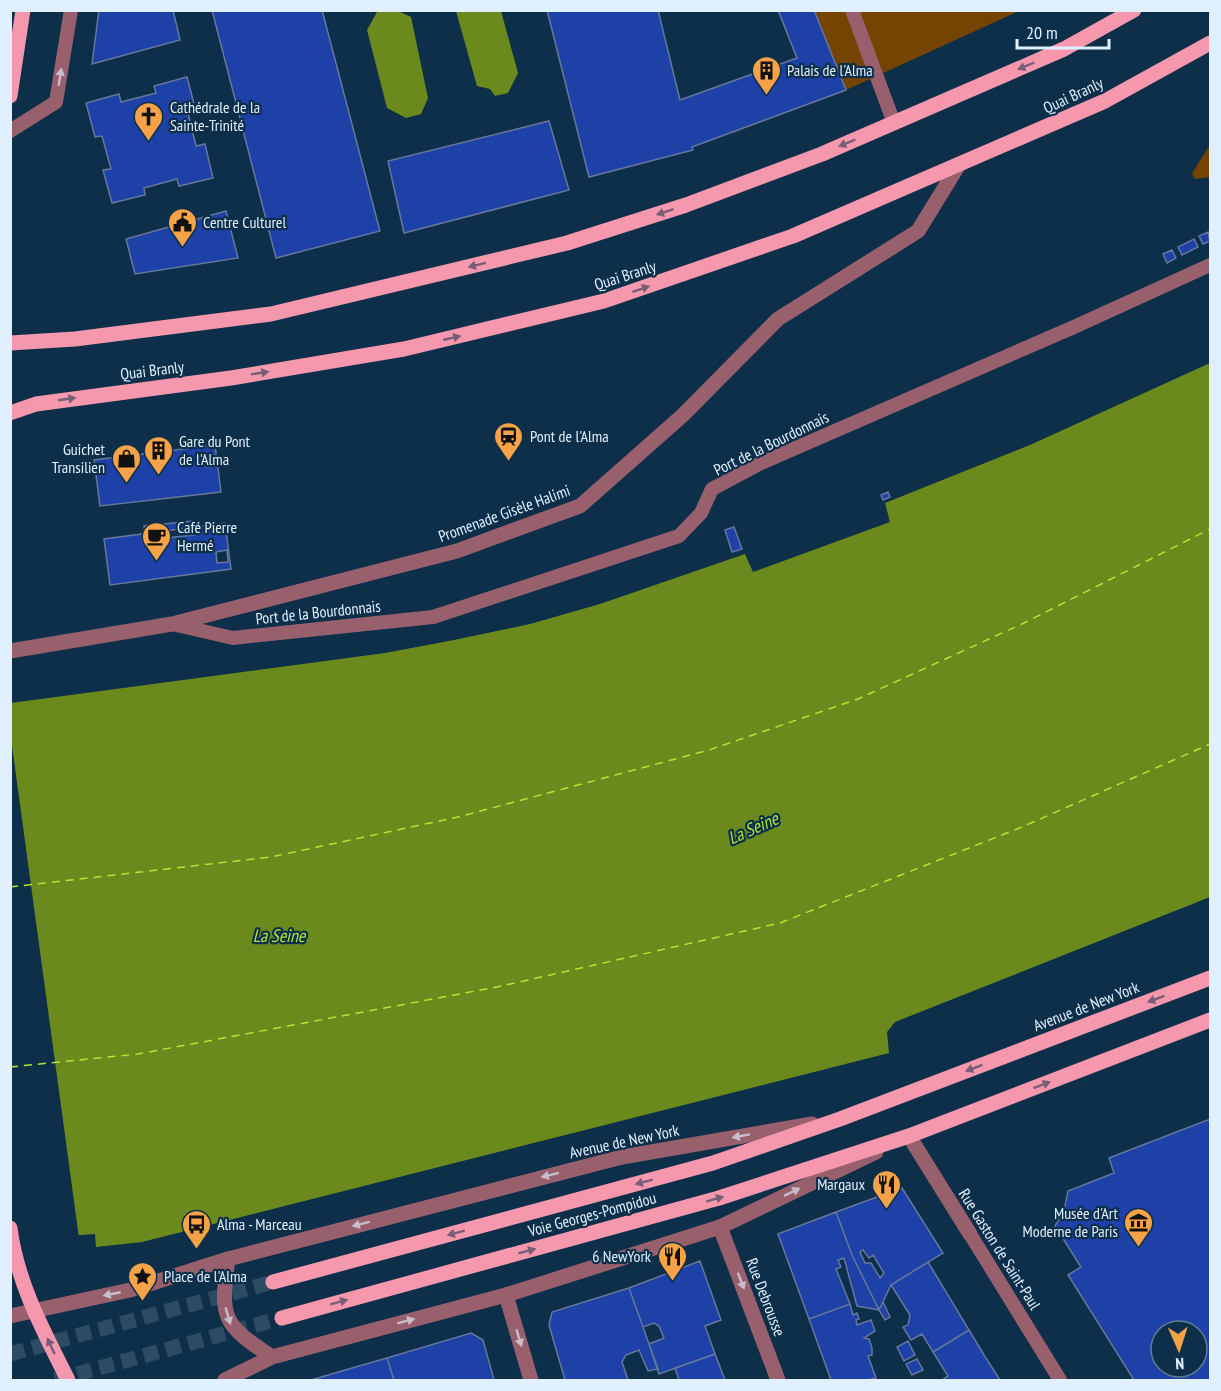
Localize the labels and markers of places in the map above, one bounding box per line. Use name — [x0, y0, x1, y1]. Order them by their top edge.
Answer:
building icon: Palais de l'Alma — [750, 54, 782, 96]
place label: Palais de l'Alma — [787, 60, 873, 80]
place label: Cathédrale de la Sainte-Trinité — [170, 97, 260, 135]
church icon: Cathédrale de la Sainte-Trinité — [133, 100, 165, 142]
public building icon: Centre Culturel — [166, 206, 198, 248]
place label: Centre Culturel — [203, 212, 286, 232]
station icon: Pont de l'Alma — [493, 420, 525, 462]
place label: Pont de l'Alma — [530, 426, 609, 446]
place label: Gare du Pont de l'Alma — [179, 431, 251, 469]
building icon: Gare du Pont de l'Alma — [142, 434, 174, 476]
place label: Guichet Transilien — [52, 439, 106, 477]
shop icon: Guichet Transilien — [110, 442, 142, 484]
place label: Café Pierre Hermé — [177, 517, 237, 555]
cafe icon: Café Pierre Hermé — [140, 520, 172, 562]
restaurant icon: Margaux — [870, 1168, 902, 1210]
place label: Margaux — [817, 1174, 865, 1194]
place label: Musée d'Art Moderne de Paris — [1023, 1203, 1119, 1241]
museum icon: Musée d'Art Moderne de Paris — [1123, 1206, 1155, 1248]
bus stop icon: Alma - Marceau — [180, 1208, 212, 1250]
place label: Alma - Marceau — [217, 1214, 302, 1234]
restaurant icon: 6 NewYork — [656, 1240, 688, 1282]
place label: 6 NewYork — [592, 1246, 652, 1266]
place icon: Place de l'Alma — [127, 1260, 159, 1302]
place label: Place de l'Alma — [164, 1266, 247, 1286]

